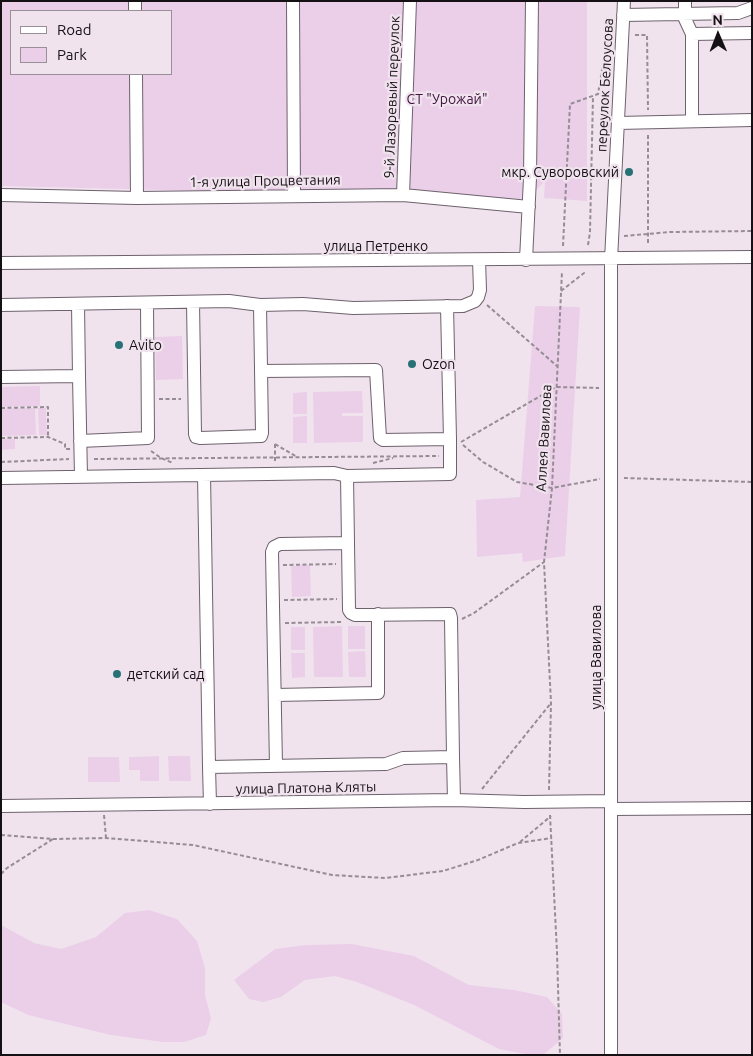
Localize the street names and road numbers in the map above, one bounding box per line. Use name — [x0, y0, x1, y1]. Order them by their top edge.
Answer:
street label: 9-й Лазоревый переулок — [381, 15, 403, 179]
street label: переулок Белоусова — [593, 18, 617, 152]
street label: 1-я улица Процветания — [189, 171, 341, 191]
street label: улица Петренко — [324, 238, 428, 254]
street label: Аллея Вавилова — [533, 384, 555, 492]
street label: улица Вавилова — [588, 605, 604, 709]
street label: улица Платона Кляты — [235, 778, 377, 798]

